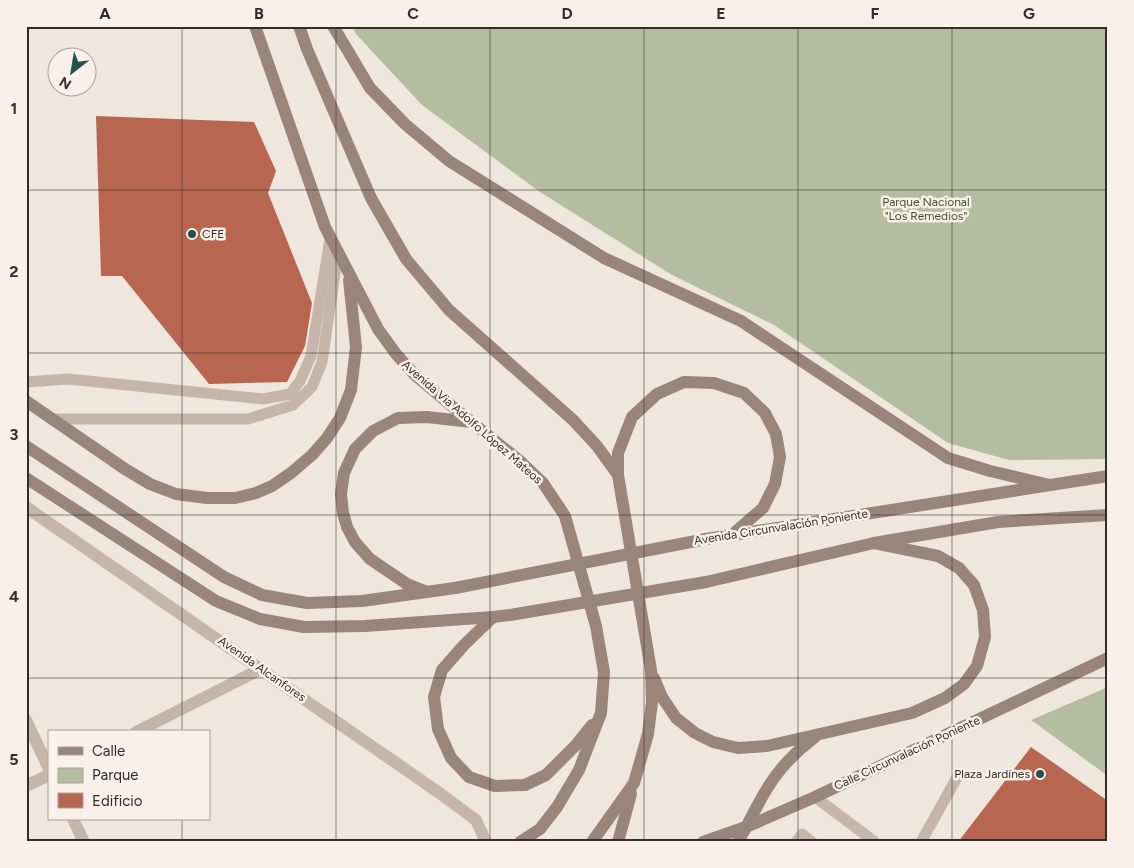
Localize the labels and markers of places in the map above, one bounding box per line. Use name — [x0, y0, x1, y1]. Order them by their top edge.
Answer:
place label: CFE — [202, 227, 224, 241]
marker: CFE — [186, 228, 198, 240]
place label: Plaza Jardínes — [954, 767, 1030, 781]
marker: Plaza Jardínes — [1034, 768, 1046, 780]

